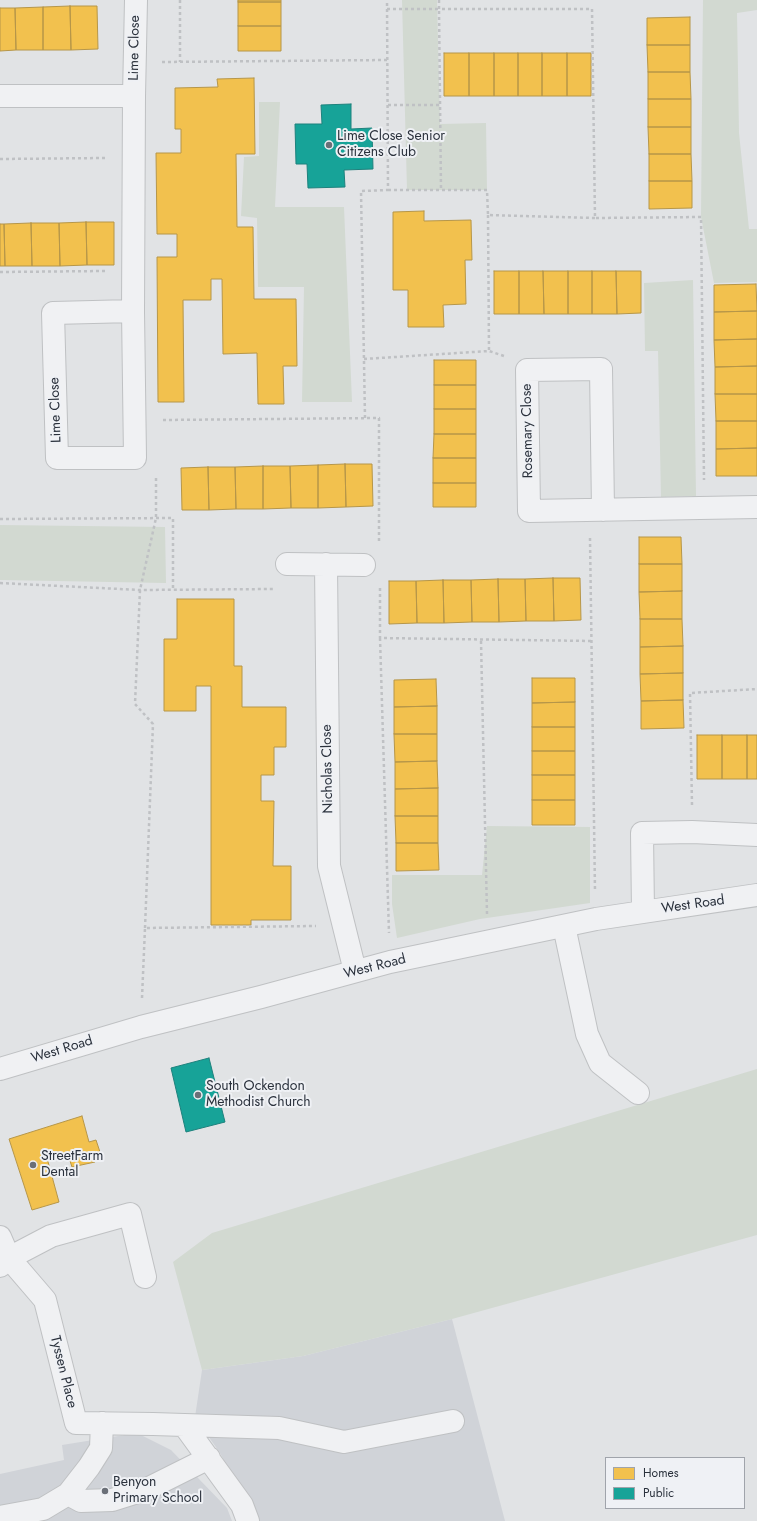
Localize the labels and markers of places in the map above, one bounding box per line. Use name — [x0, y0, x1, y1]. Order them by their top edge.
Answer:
place label: Lime Close Senior Citizens Club — [337, 129, 445, 162]
marker: Lime Close Senior Citizens Club — [324, 140, 334, 150]
place label: South Ockendon Methodist Church — [206, 1079, 311, 1112]
marker: South Ockendon Methodist Church — [193, 1090, 203, 1100]
place label: StreetFarm Dental — [41, 1149, 103, 1182]
marker: StreetFarm Dental — [28, 1160, 38, 1170]
place label: Benyon Primary School — [113, 1475, 202, 1508]
marker: Benyon Primary School — [100, 1486, 110, 1496]

